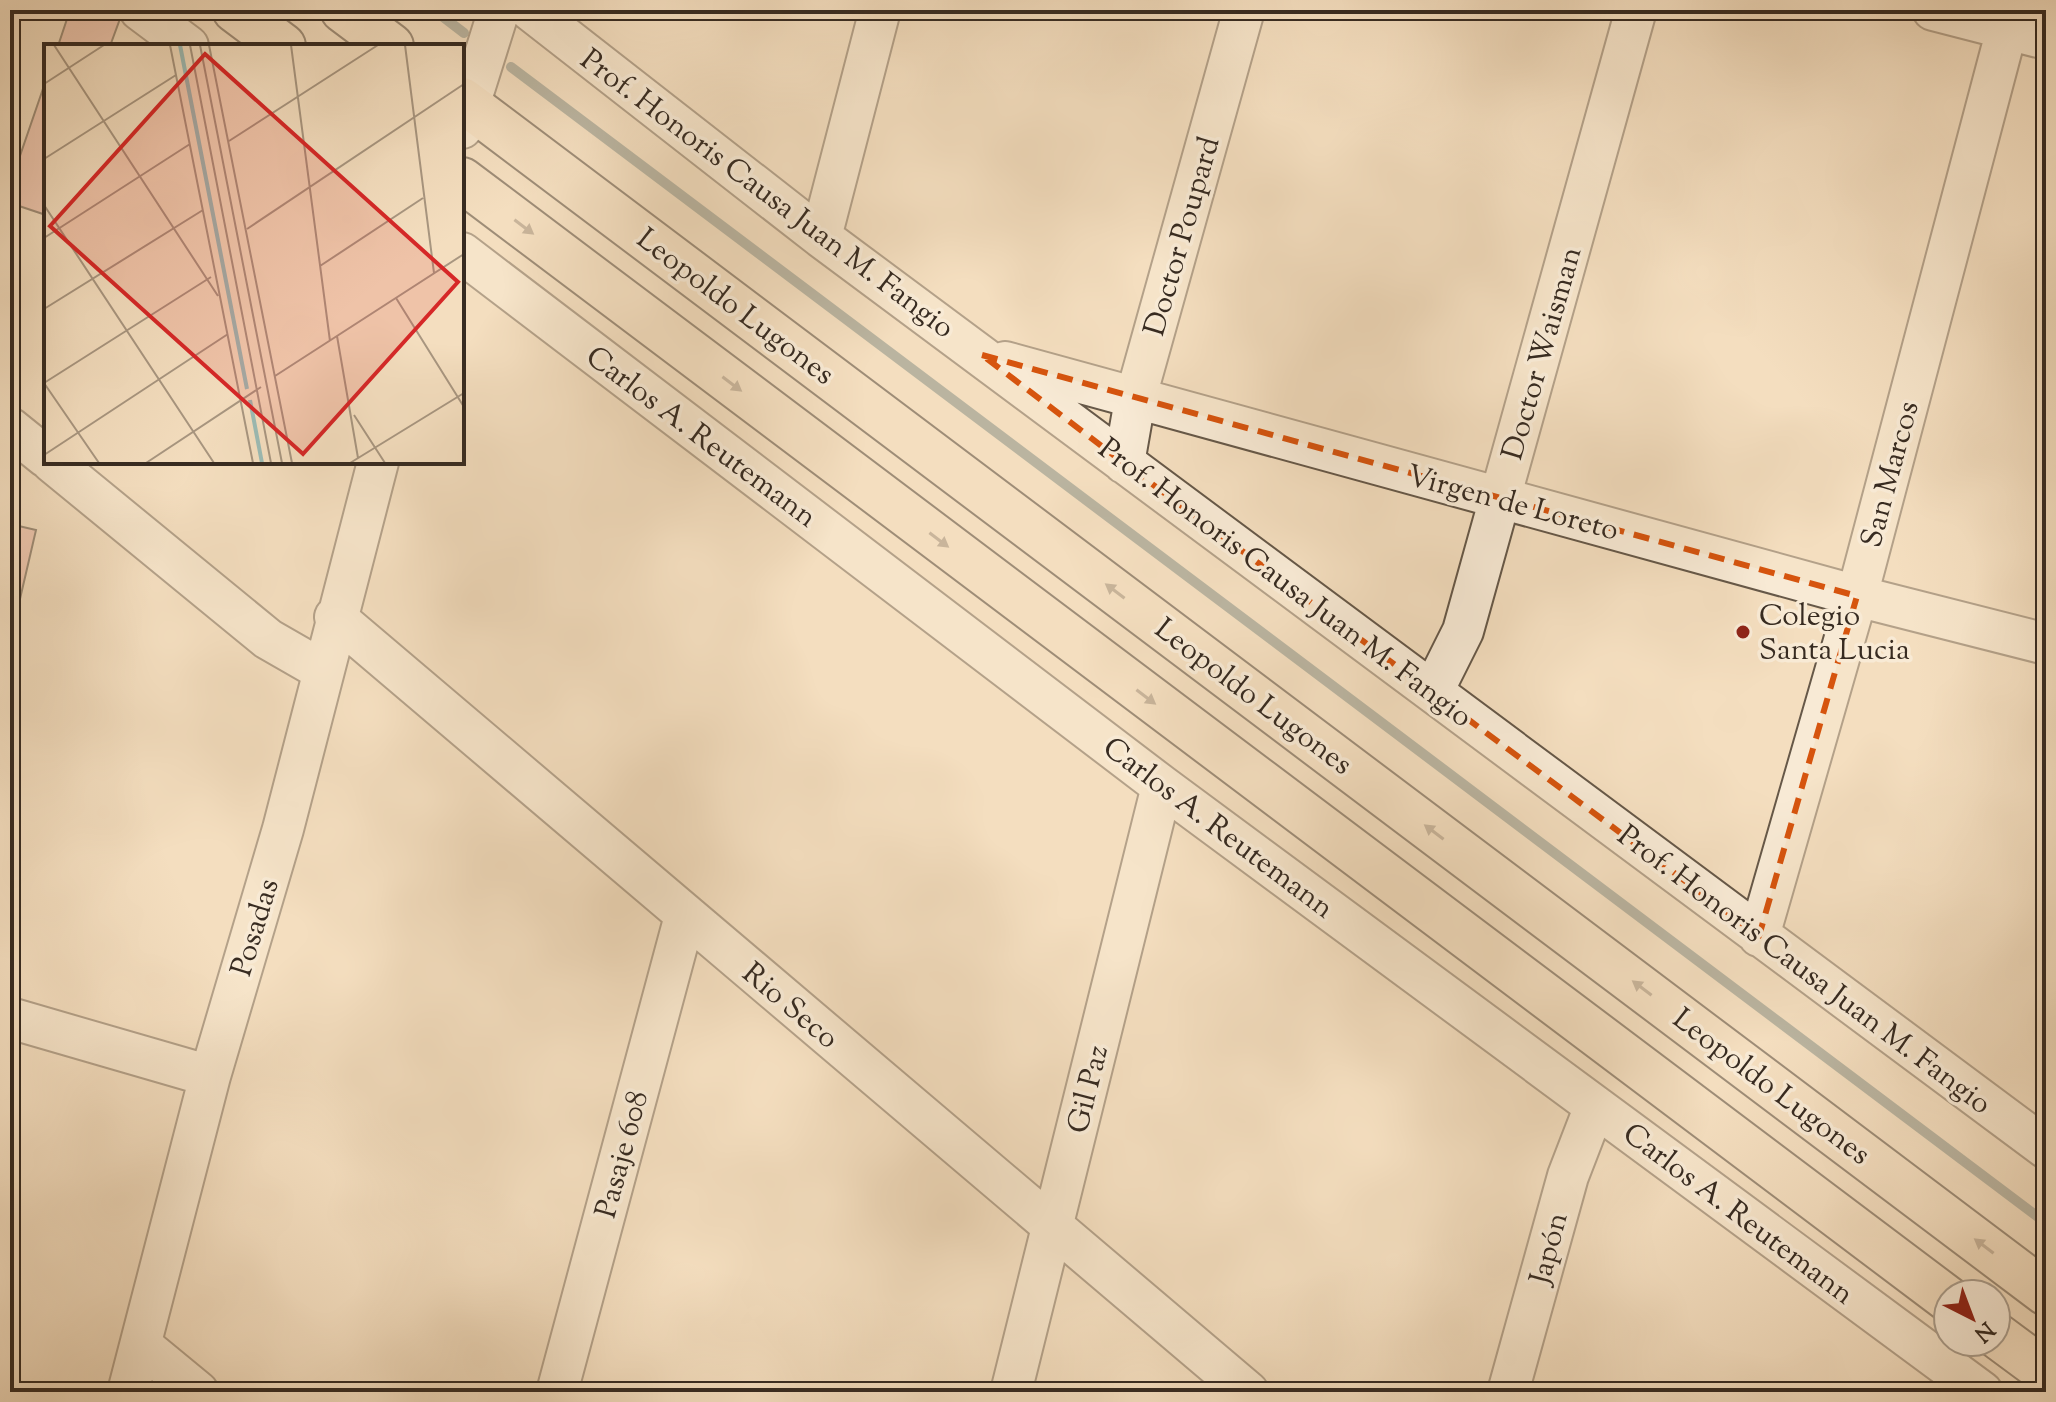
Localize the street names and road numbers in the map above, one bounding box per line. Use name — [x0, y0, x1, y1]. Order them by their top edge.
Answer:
street label: Prof. Honoris Causa Juan M. Fangio — [570, 40, 963, 350]
street label: Doctor Poupard — [1134, 132, 1232, 341]
street label: Leopoldo Lugones — [626, 219, 843, 397]
street label: Doctor Waisman — [1492, 242, 1594, 465]
street label: Carlos A. Reutemann — [576, 337, 825, 539]
street label: San Marcos — [1851, 397, 1932, 553]
street label: Prof. Honoris Causa Juan M. Fangio — [1088, 429, 1481, 739]
street label: Virgen de Loreto — [1402, 455, 1623, 553]
street label: Leopoldo Lugones — [1144, 609, 1361, 787]
street label: Carlos A. Reutemann — [1093, 728, 1342, 930]
street label: Prof. Honoris Causa Juan M. Fangio — [1607, 816, 2000, 1126]
street label: Posadas — [221, 874, 292, 982]
street label: Rio Seco — [732, 954, 847, 1060]
street label: Leopoldo Lugones — [1662, 999, 1879, 1177]
street label: Gil Paz — [1058, 1041, 1121, 1138]
street label: Pasaje 608 — [586, 1086, 661, 1223]
street label: Carlos A. Reutemann — [1613, 1114, 1862, 1316]
street label: Japón — [1520, 1208, 1581, 1291]

